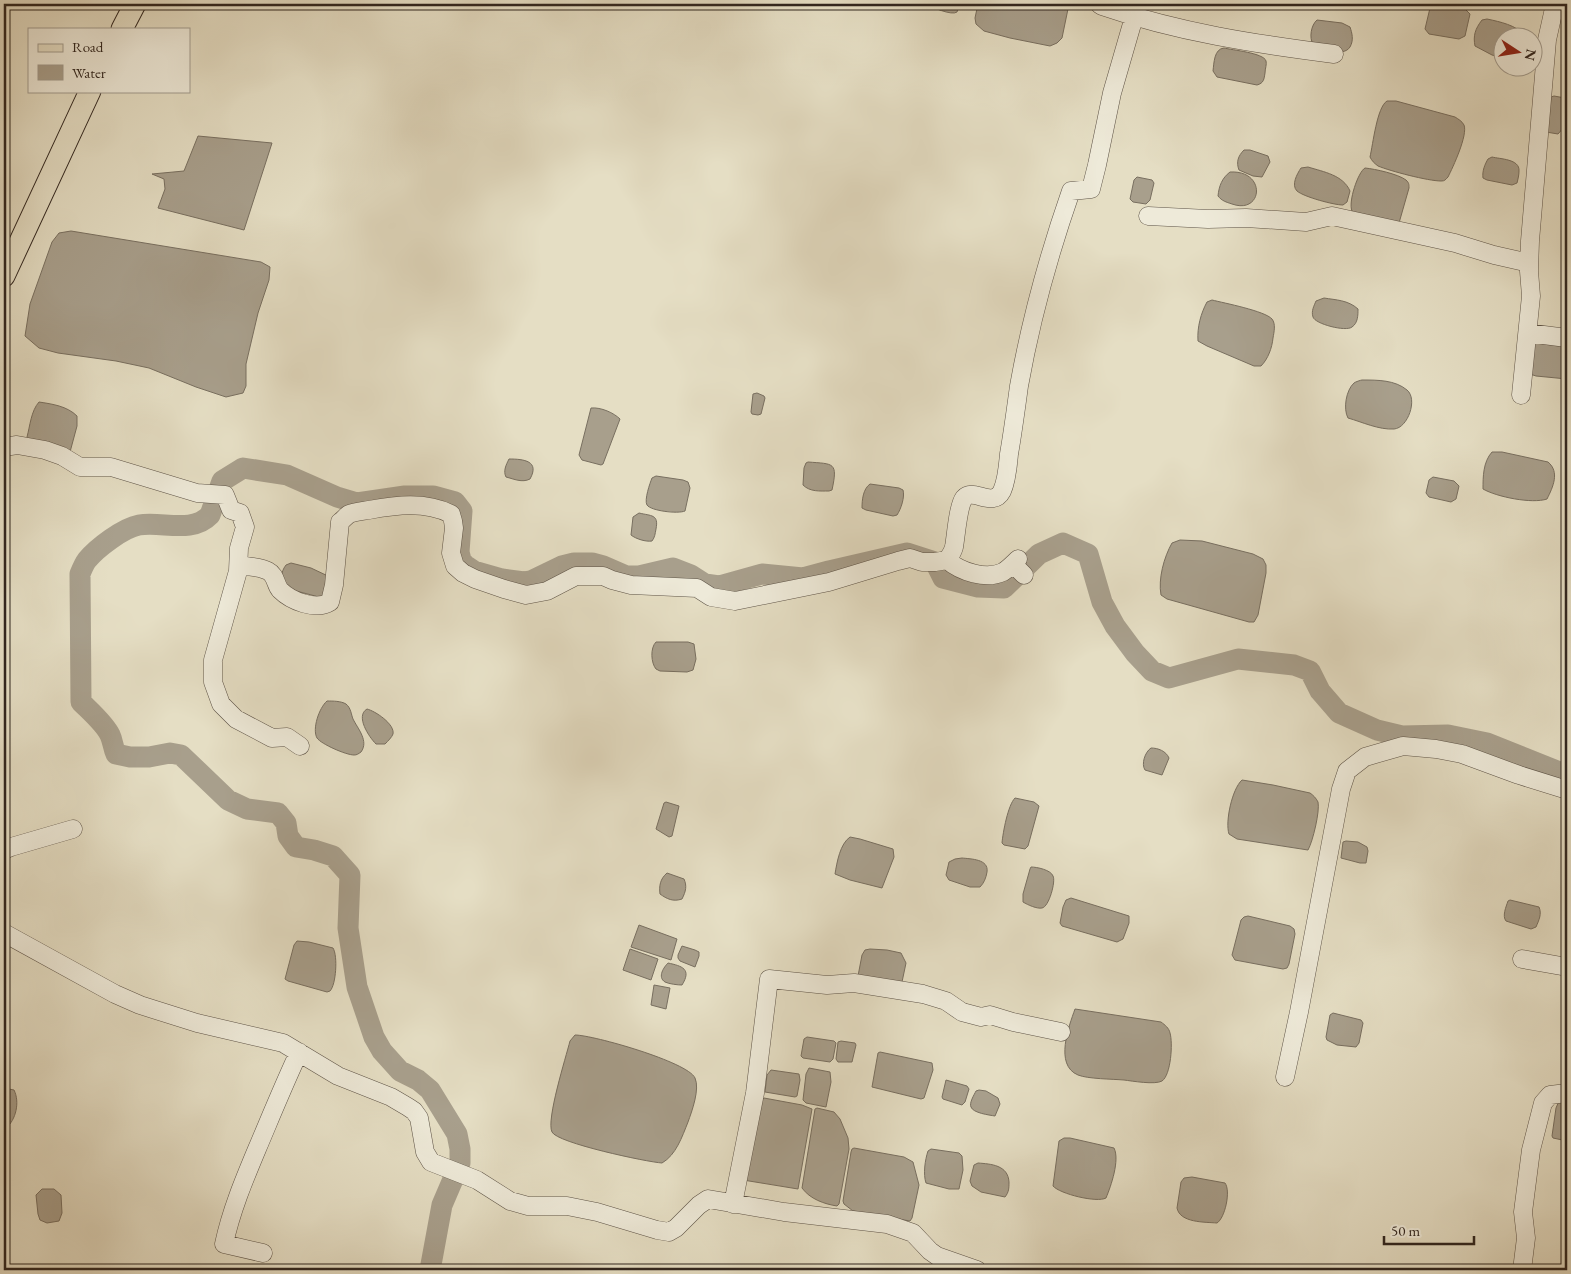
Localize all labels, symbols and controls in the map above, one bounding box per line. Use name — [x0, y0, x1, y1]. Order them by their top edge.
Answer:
legend — [28, 28, 190, 92]
north arrow — [1494, 28, 1544, 78]
text: Road — [72, 37, 104, 56]
text: N — [1521, 47, 1541, 63]
text: Water — [72, 63, 106, 82]
scale bar — [1384, 1214, 1474, 1246]
text: 50 m — [1391, 1221, 1420, 1240]

